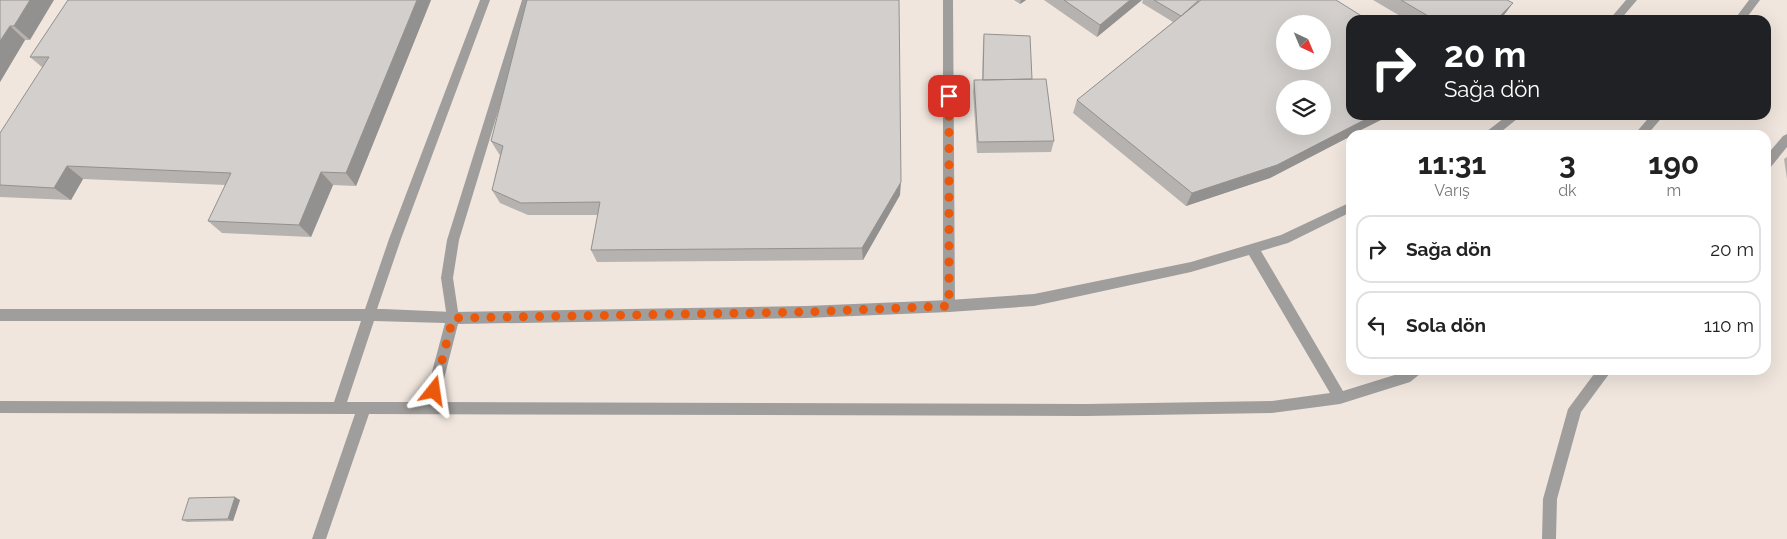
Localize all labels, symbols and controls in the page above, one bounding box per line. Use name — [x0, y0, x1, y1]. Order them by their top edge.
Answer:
north arrow — [1276, 15, 1331, 70]
map controls — [1276, 15, 1331, 135]
text: 20 m — [1444, 34, 1526, 75]
icon: right — [1361, 35, 1426, 100]
pin — [928, 75, 970, 117]
text: Sağa dön — [1444, 76, 1540, 102]
button: layers — [1276, 80, 1331, 135]
icon: arrive — [935, 82, 963, 110]
text: 11:31 — [1418, 146, 1486, 181]
text: 3 — [1559, 146, 1576, 181]
text: 190 — [1648, 146, 1699, 181]
text: Varış — [1434, 181, 1470, 200]
text: dk — [1558, 181, 1577, 200]
text: m — [1666, 181, 1681, 200]
icon: right — [1363, 235, 1391, 263]
text: Sağa dön — [1406, 238, 1491, 260]
text: 20 m — [1710, 238, 1754, 260]
icon: left — [1363, 311, 1391, 339]
text: Sola dön — [1406, 314, 1486, 336]
text: 110 m — [1704, 314, 1754, 336]
position arrow — [407, 364, 459, 416]

